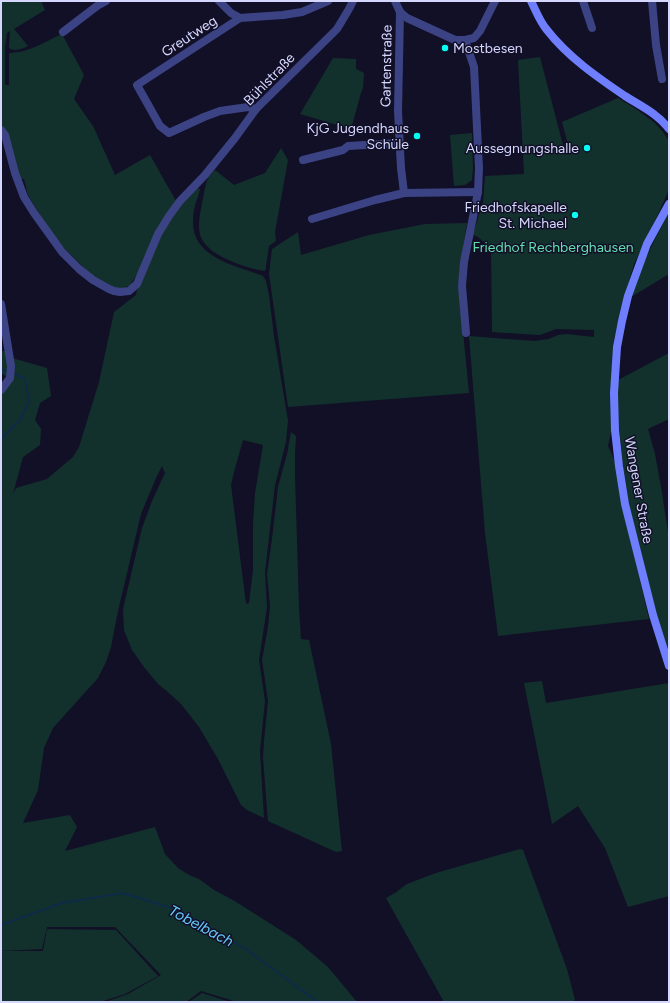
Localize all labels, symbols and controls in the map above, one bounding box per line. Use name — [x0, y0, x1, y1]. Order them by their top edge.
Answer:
street label: Greutweg — [158, 12, 220, 61]
street label: Gartenstraße — [377, 24, 396, 107]
place label: Mostbesen — [453, 40, 523, 57]
marker: Mostbesen — [440, 43, 450, 53]
street label: Bühlstraße — [240, 49, 299, 109]
place label: KjG Jugendhaus Schüle — [306, 120, 409, 153]
marker: KjG Jugendhaus Schüle — [412, 131, 422, 141]
place label: Aussegnungshalle — [466, 140, 579, 157]
marker: Aussegnungshalle — [582, 143, 592, 153]
place label: Friedhofskapelle St. Michael — [465, 199, 567, 232]
marker: Friedhofskapelle St. Michael — [570, 210, 580, 220]
park label: Friedhof Rechberghausen — [472, 239, 634, 256]
street label: Wangener Straße — [621, 435, 656, 545]
water label: Tobelbach — [166, 901, 236, 951]

